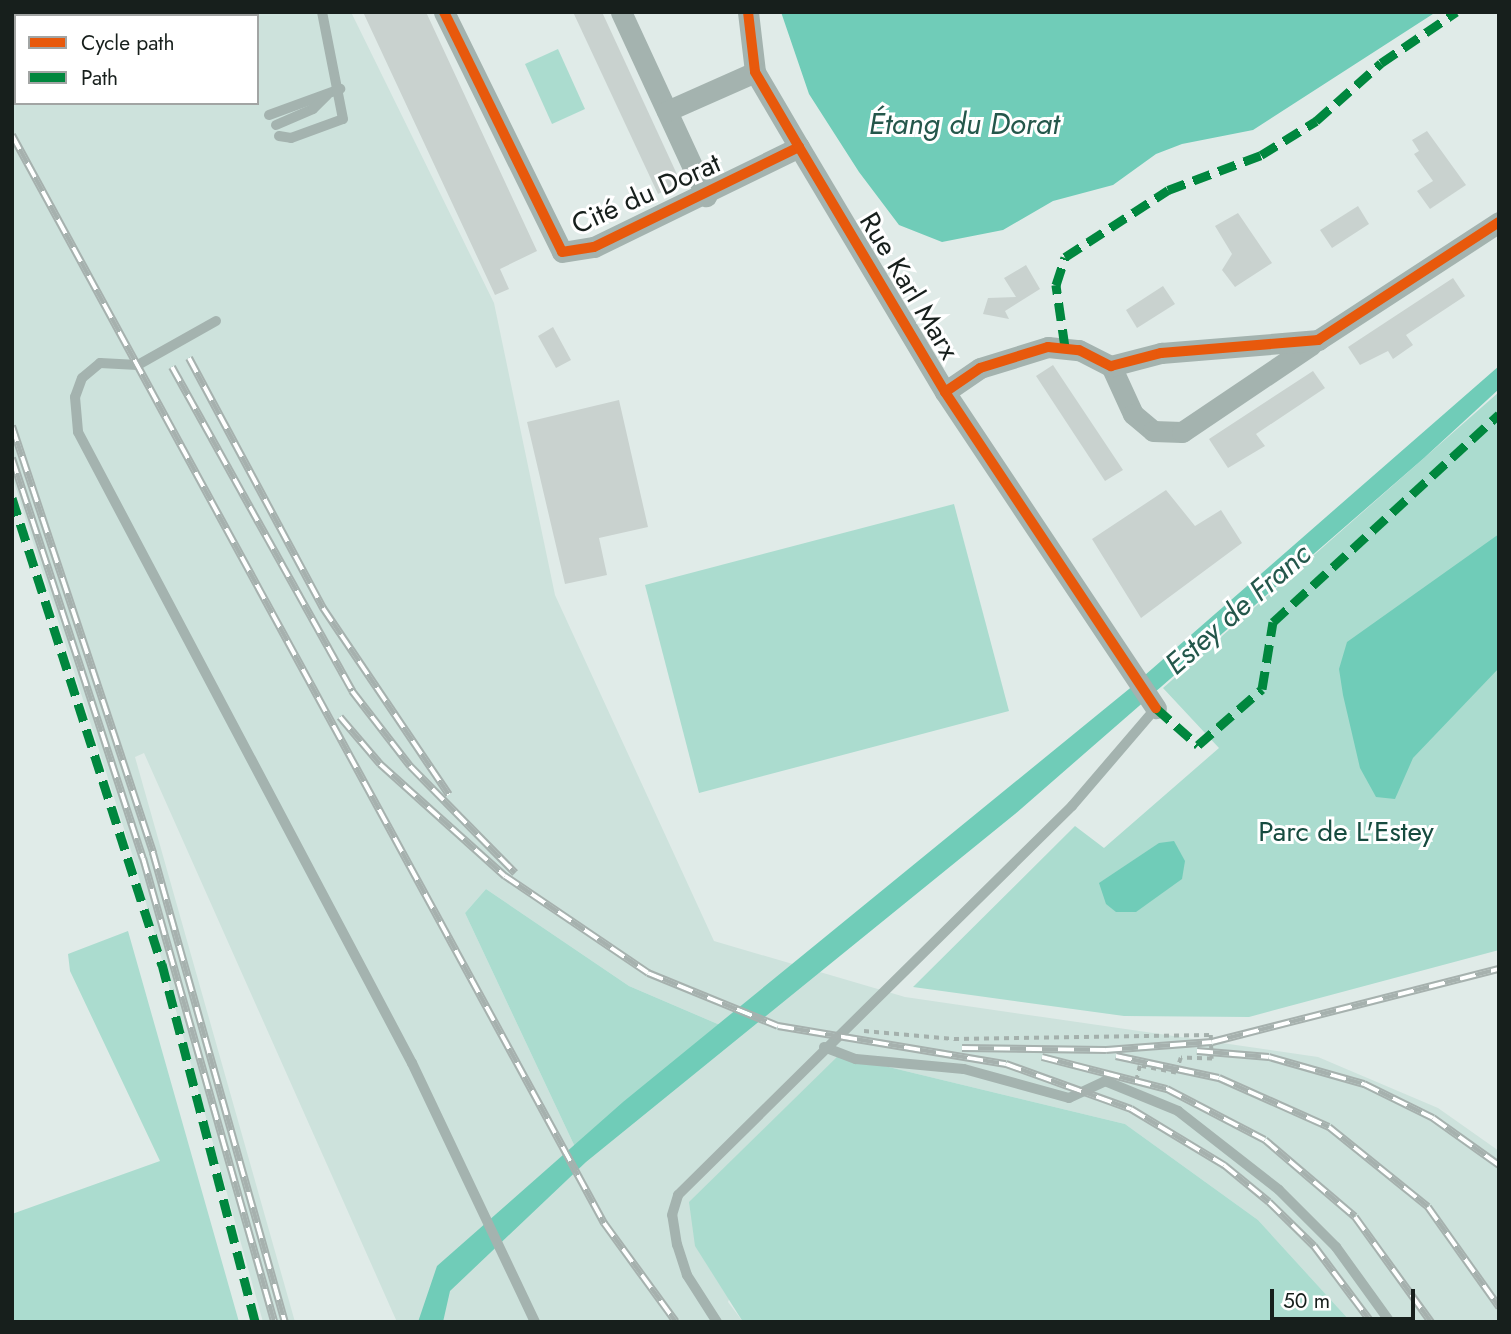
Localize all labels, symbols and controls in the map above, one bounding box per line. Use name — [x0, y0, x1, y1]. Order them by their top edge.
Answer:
legend — [14, 14, 259, 105]
text: Cycle path — [81, 28, 174, 58]
text: Path — [81, 63, 118, 93]
water label: Étang du Dorat — [869, 106, 1059, 142]
street label: Cité du Dorat — [566, 146, 726, 242]
street label: Rue Karl Marx — [852, 207, 966, 365]
water label: Estey de Franc — [1158, 536, 1318, 682]
park label: Parc de L'Estey — [1258, 815, 1434, 849]
scale bar — [1273, 1274, 1418, 1318]
text: 50 m — [1283, 1286, 1330, 1316]

